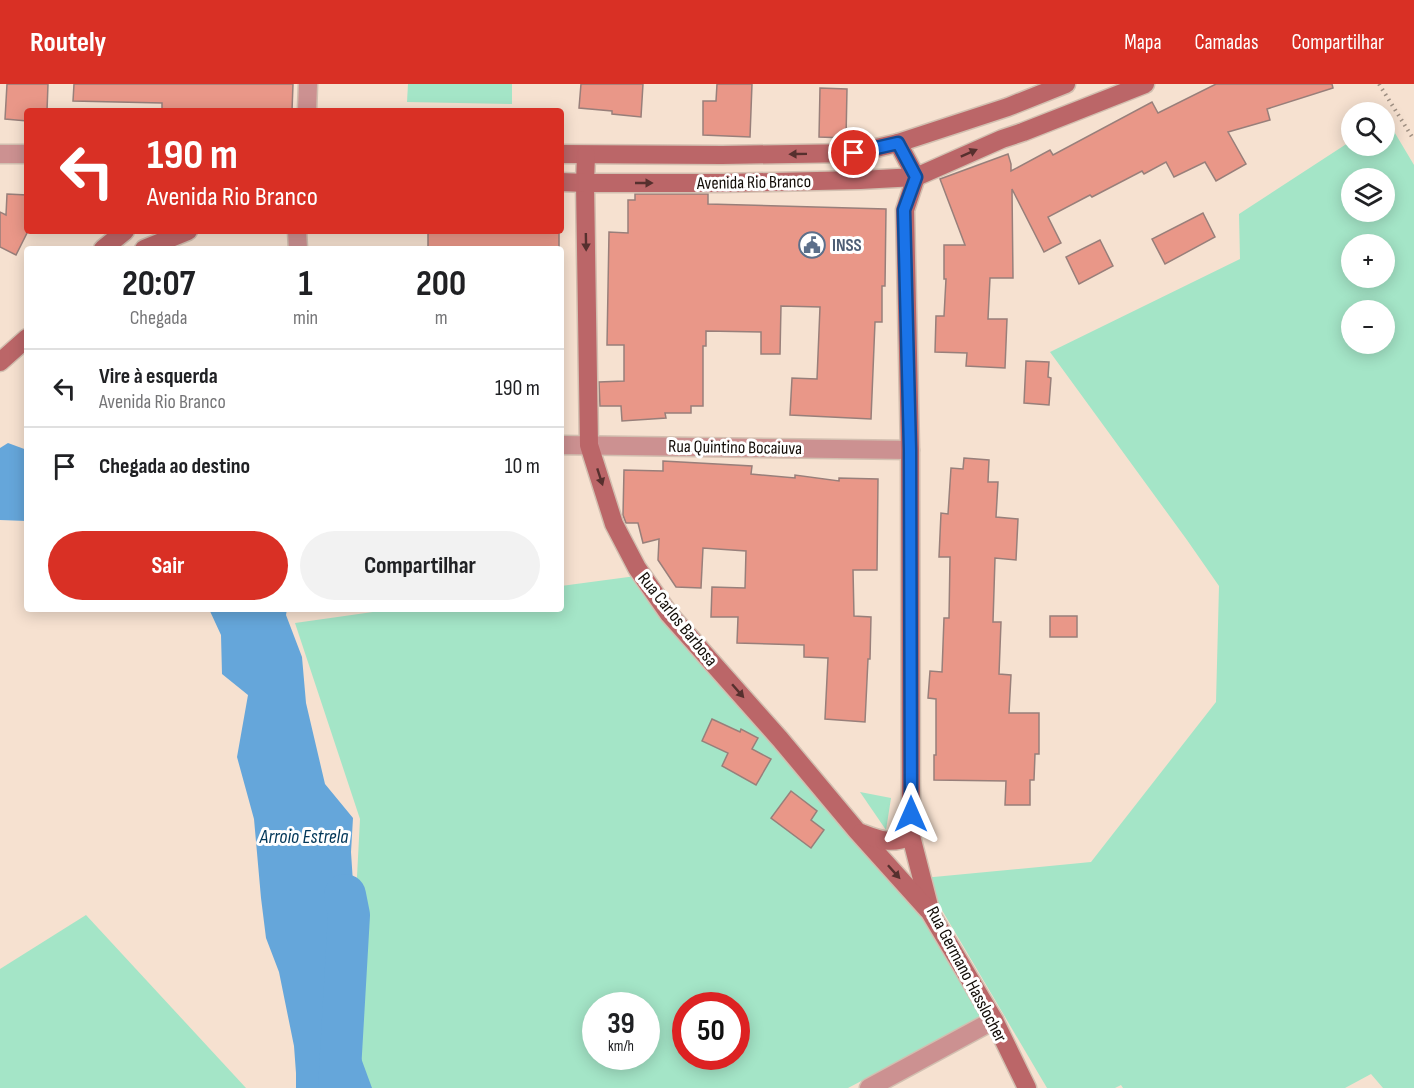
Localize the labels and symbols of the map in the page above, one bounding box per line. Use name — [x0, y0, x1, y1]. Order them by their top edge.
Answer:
pin — [828, 127, 879, 178]
one-way arrow — [960, 148, 978, 157]
one-way arrow — [789, 149, 808, 159]
street label: Avenida Rio Branco — [696, 171, 811, 194]
one-way arrow — [634, 178, 653, 188]
public building icon: INSS — [797, 230, 827, 260]
one-way arrow — [581, 232, 591, 251]
place label: INSS — [832, 235, 862, 256]
street label: Rua Quintino Bocaiuva — [668, 436, 802, 459]
one-way arrow — [595, 468, 605, 486]
street label: Rua Carlos Barbosa — [633, 568, 722, 671]
one-way arrow — [731, 683, 744, 698]
position arrow — [879, 782, 943, 846]
water label: Arroio Estrela — [259, 825, 348, 849]
one-way arrow — [887, 865, 901, 880]
street label: Rua Germano Hasslocher — [922, 903, 1011, 1046]
speed limit sign: 50 — [672, 992, 750, 1070]

